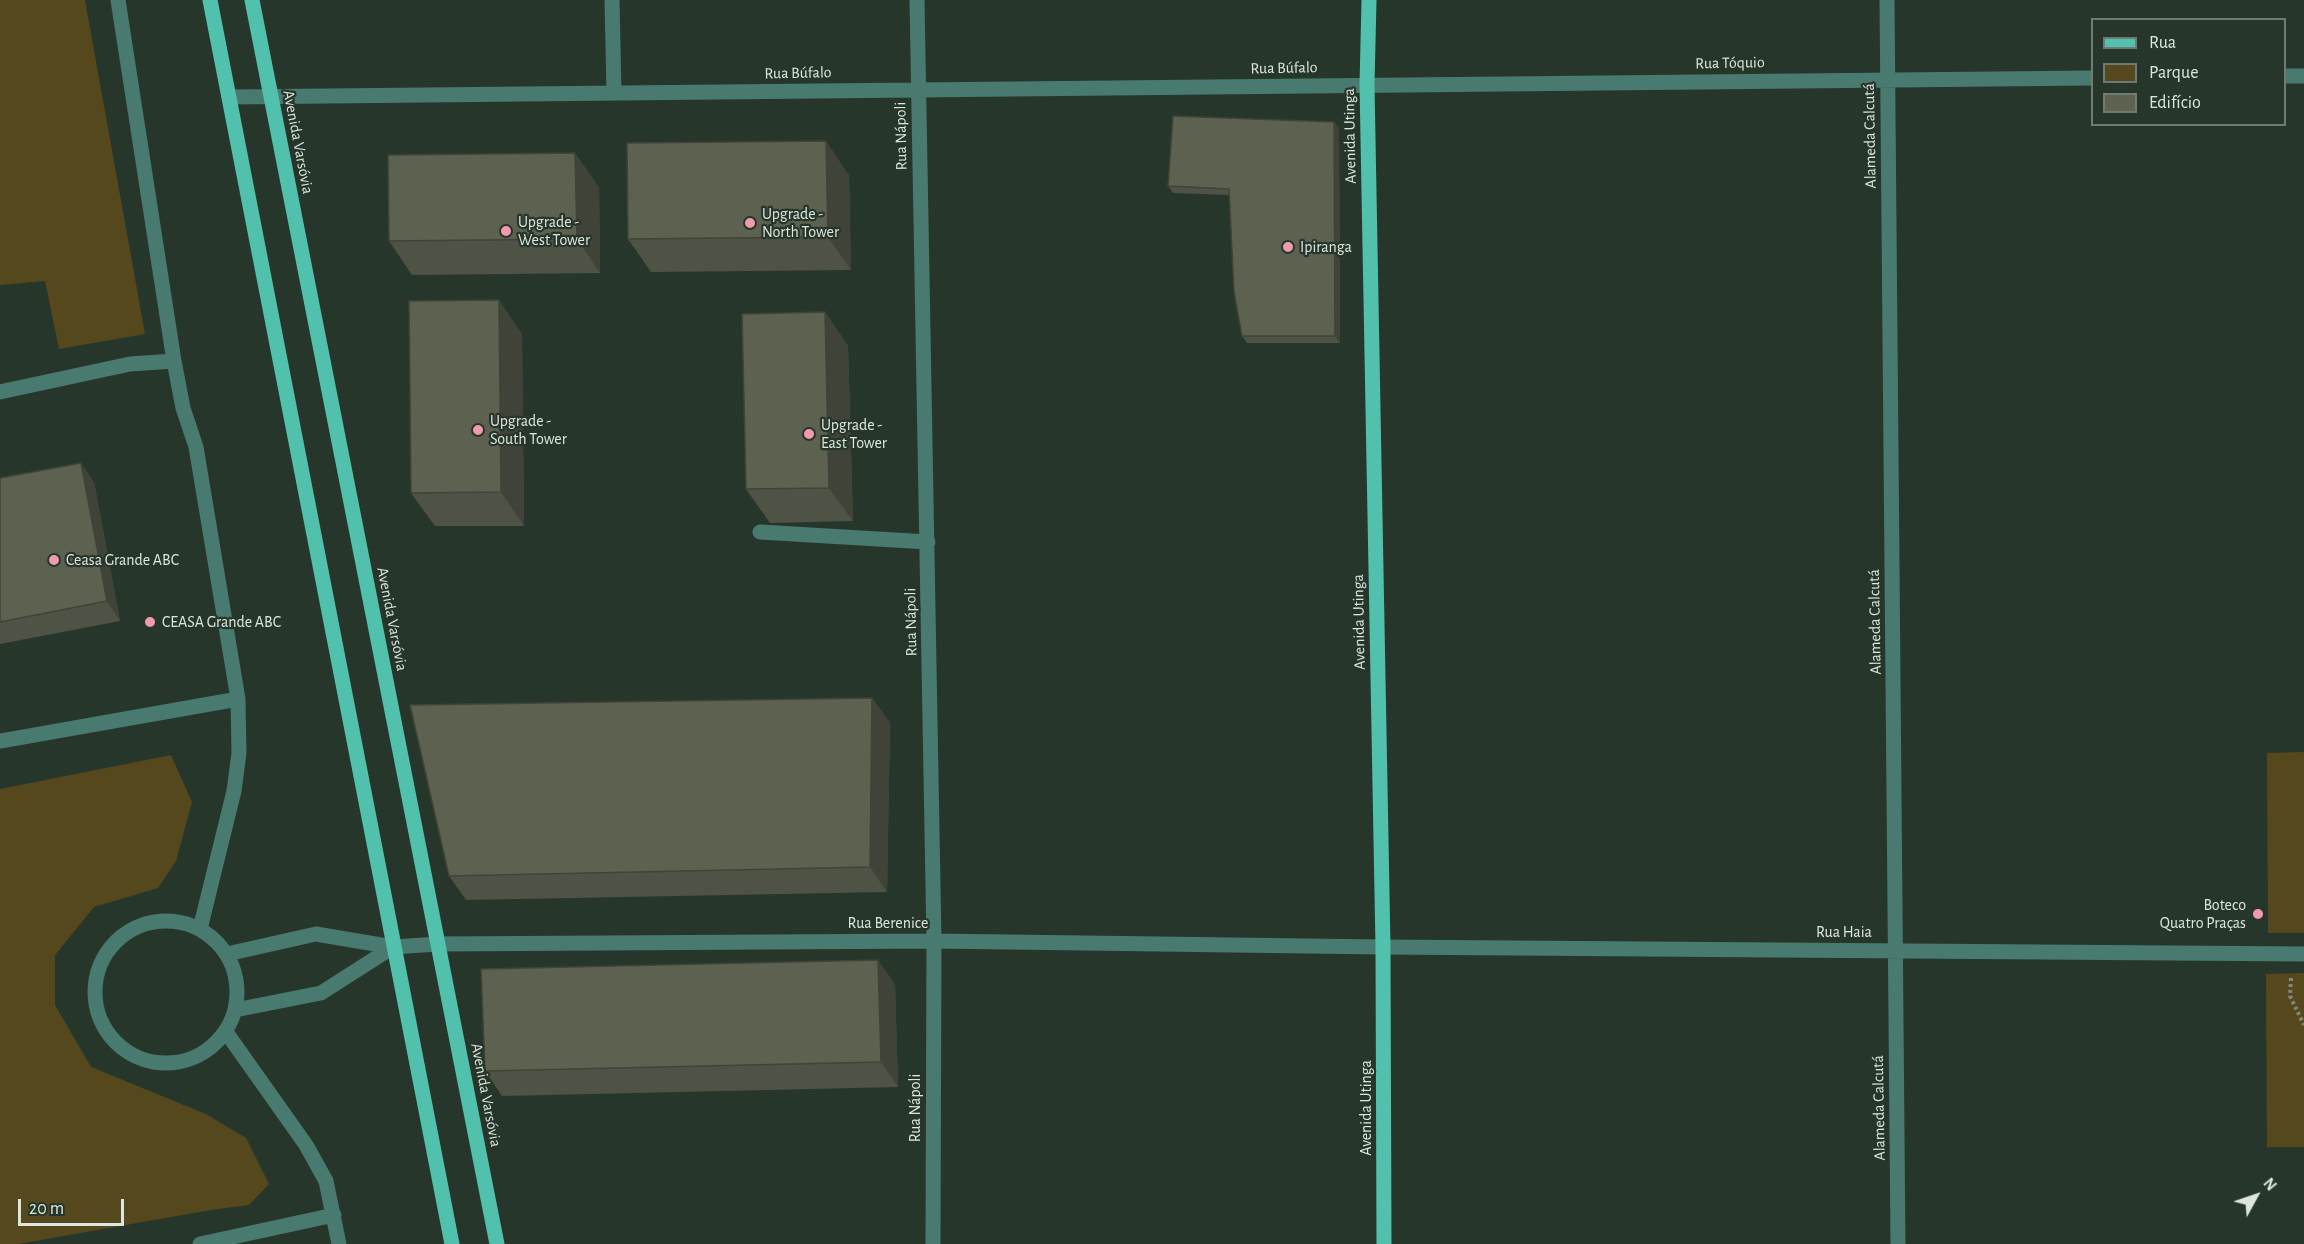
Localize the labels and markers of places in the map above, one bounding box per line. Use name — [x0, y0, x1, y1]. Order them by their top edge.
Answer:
place label: Upgrade - North Tower — [762, 204, 839, 242]
place label: Upgrade - West Tower — [518, 212, 590, 250]
marker: Upgrade - North Tower — [743, 216, 757, 230]
marker: Upgrade - West Tower — [499, 224, 513, 238]
place label: Ipiranga — [1300, 237, 1352, 257]
marker: Ipiranga — [1281, 240, 1295, 254]
place label: Upgrade - South Tower — [490, 411, 567, 449]
place label: Upgrade - East Tower — [821, 415, 887, 453]
marker: Upgrade - South Tower — [471, 423, 485, 437]
marker: Upgrade - East Tower — [802, 427, 816, 441]
place label: Ceasa Grande ABC — [66, 550, 179, 570]
marker: Ceasa Grande ABC — [47, 553, 61, 567]
place label: CEASA Grande ABC — [162, 612, 281, 632]
marker: CEASA Grande ABC — [143, 615, 157, 629]
place label: Boteco Quatro Praças — [2160, 895, 2246, 933]
marker: Boteco Quatro Praças — [2251, 907, 2265, 921]

